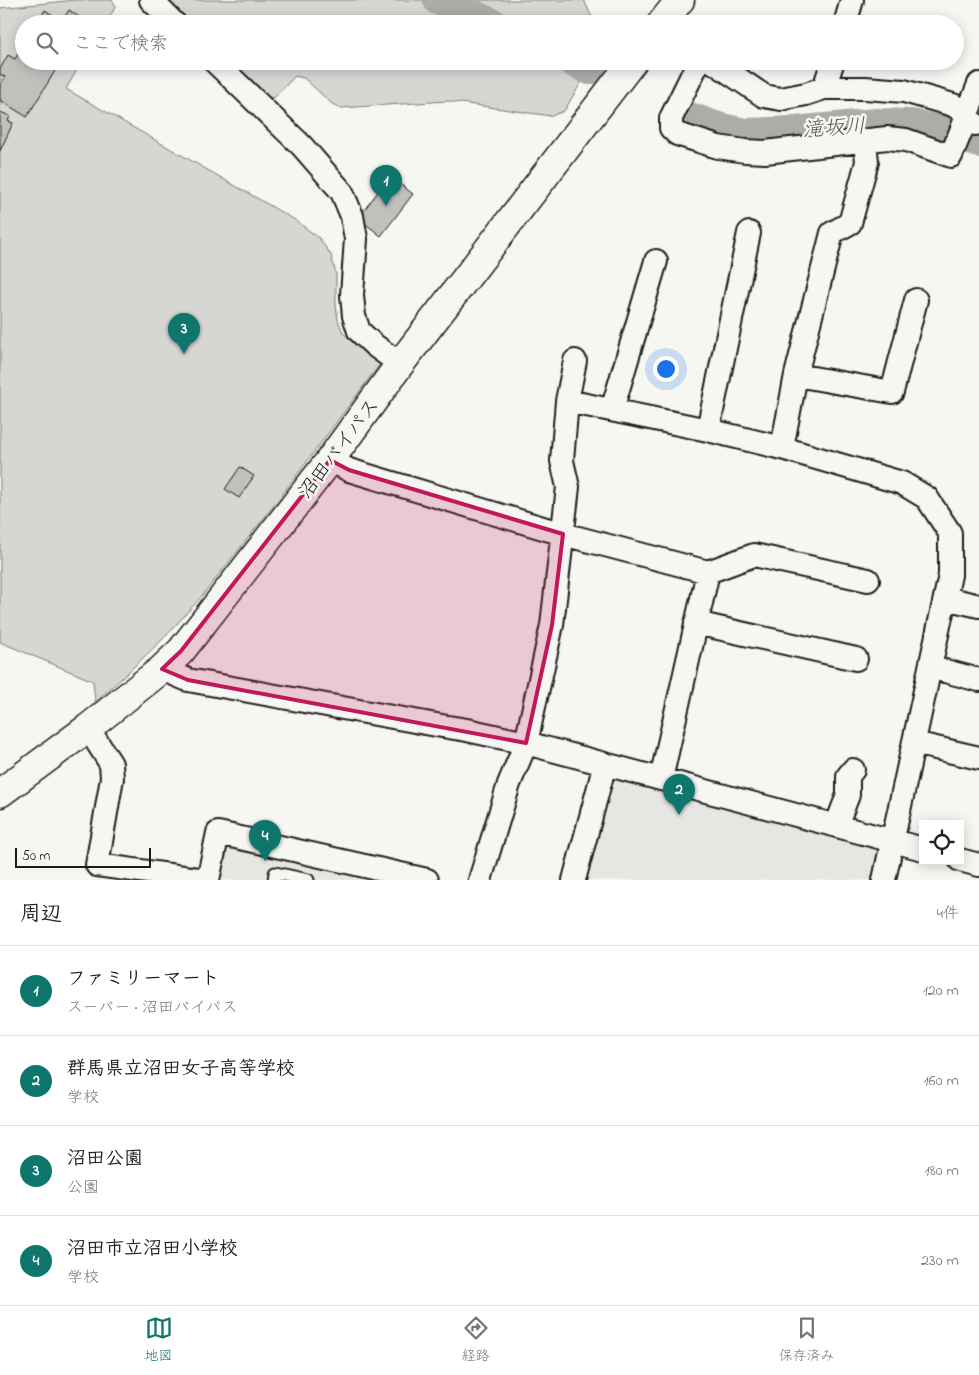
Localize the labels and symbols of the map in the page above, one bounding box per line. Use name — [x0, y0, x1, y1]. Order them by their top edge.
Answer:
water label: 滝坂川 — [802, 112, 867, 146]
pin: 1 — [370, 165, 402, 206]
pin: 3 — [168, 313, 200, 354]
your location — [653, 356, 679, 382]
street label: 沼田バイパス — [292, 393, 388, 506]
pin: 2 — [663, 774, 695, 815]
pin: 4 — [249, 820, 281, 861]
scale bar — [15, 845, 151, 868]

